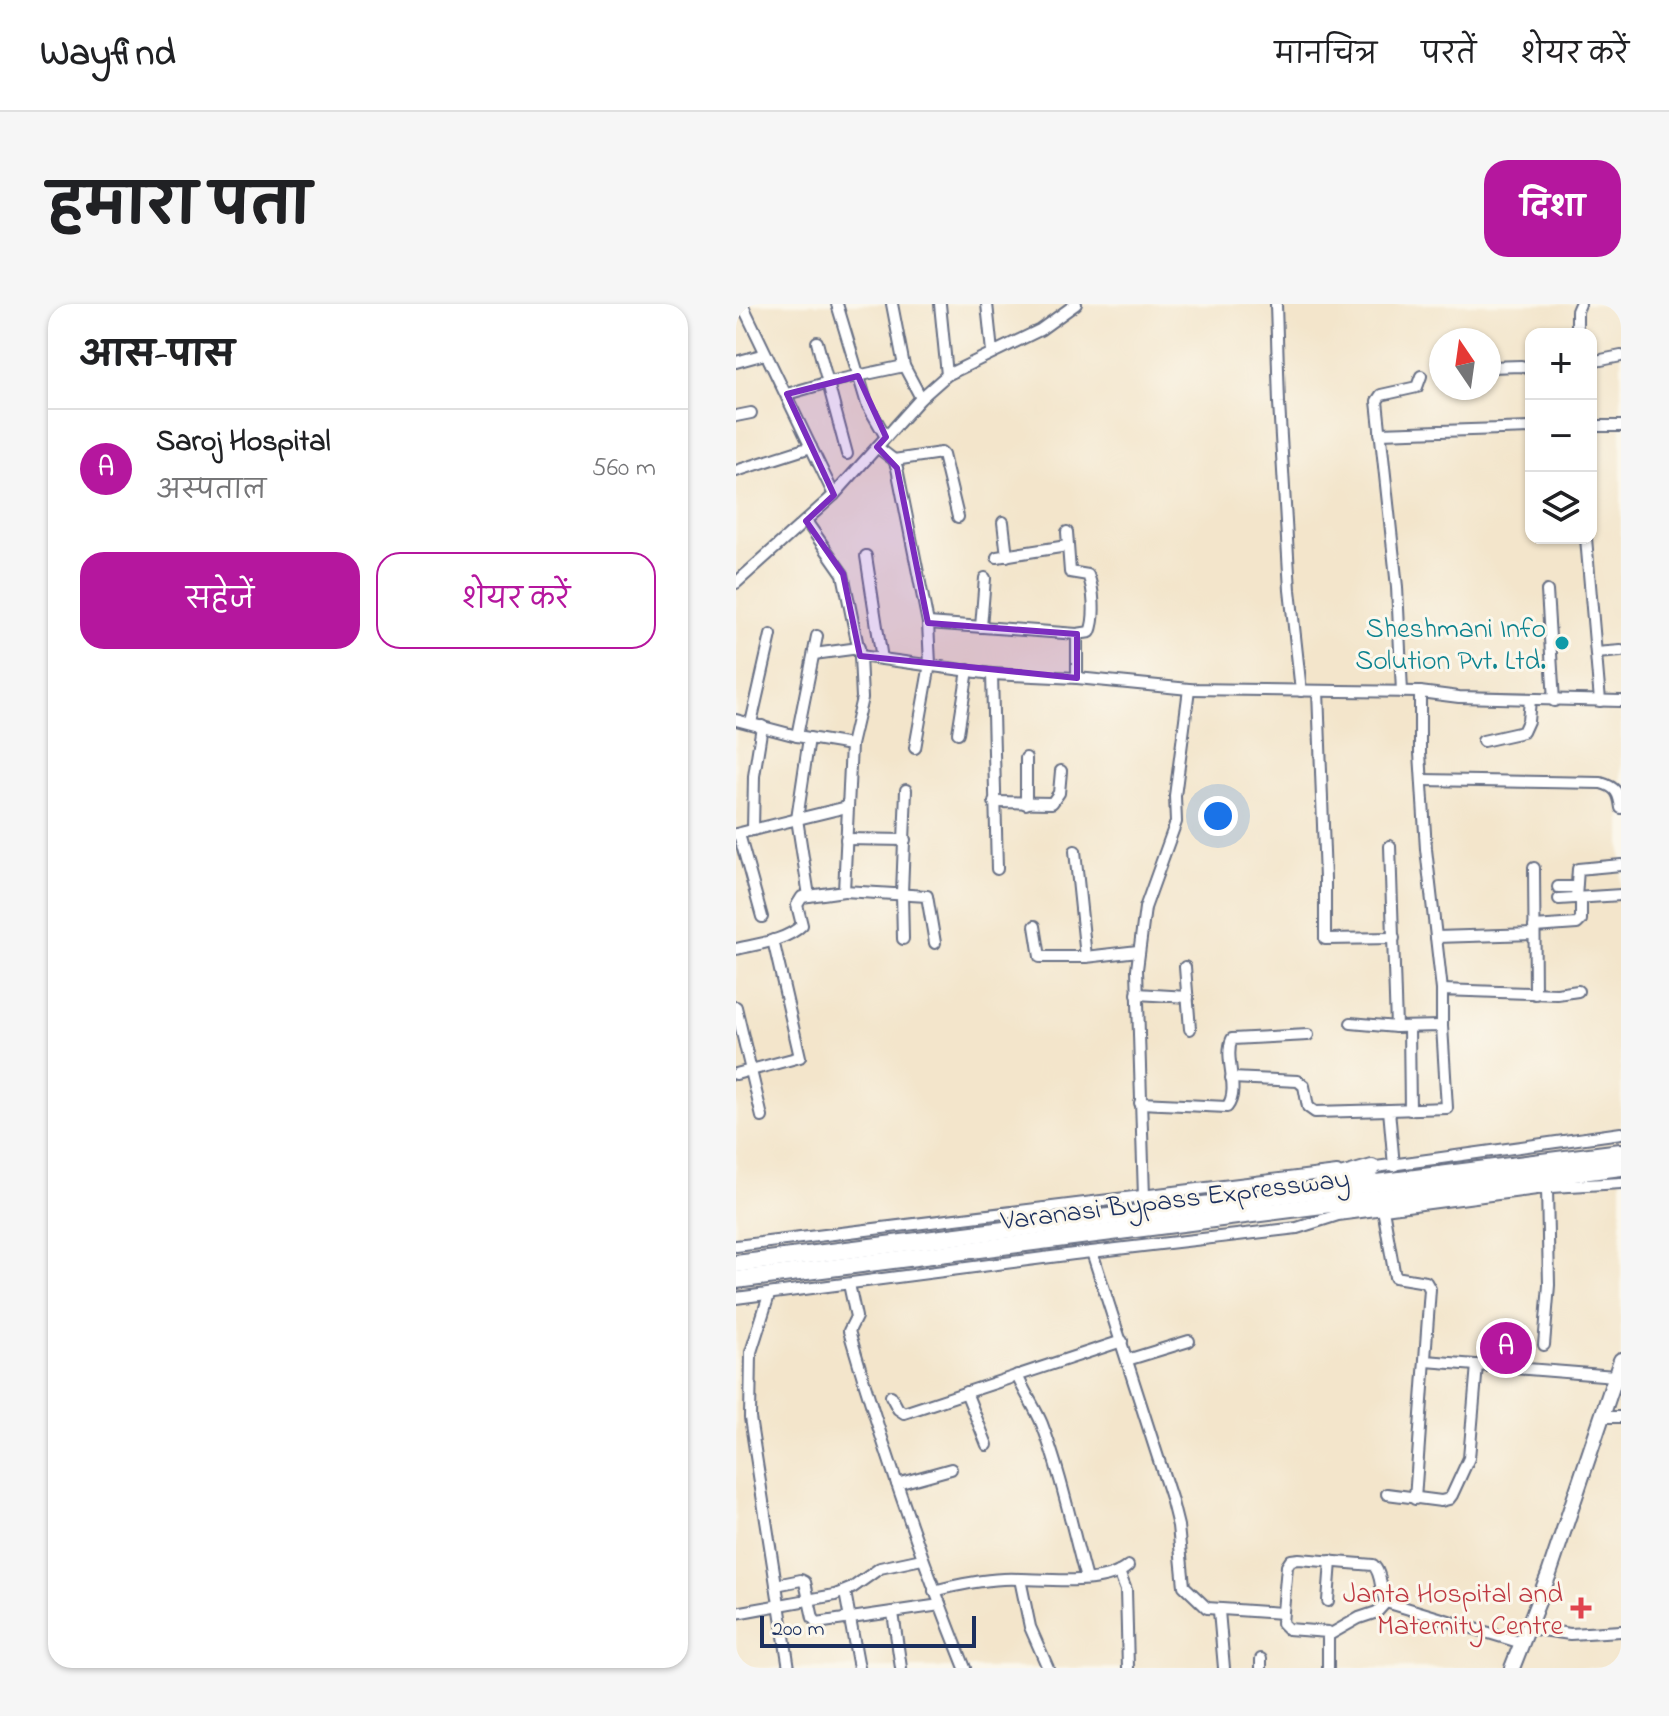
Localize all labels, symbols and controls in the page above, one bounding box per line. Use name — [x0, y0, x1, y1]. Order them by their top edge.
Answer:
text: Wayfind — [40, 27, 176, 83]
text: मानचित्र — [1275, 36, 1377, 77]
text: परतें — [1421, 36, 1476, 77]
text: शेयर करें — [1520, 36, 1629, 77]
button: दिशा — [1484, 160, 1621, 257]
text: हमारा पता — [48, 169, 311, 250]
north arrow — [1429, 328, 1501, 400]
map controls — [1525, 328, 1597, 544]
button: + — [1525, 328, 1597, 400]
text: आस-पास — [80, 332, 234, 382]
button: − — [1525, 400, 1597, 472]
text: Saroj Hospital — [156, 421, 331, 465]
text: A — [98, 450, 114, 488]
text: 560 m — [592, 450, 656, 488]
button: layers — [1525, 472, 1597, 544]
text: अस्पताल — [156, 473, 266, 511]
button: सहेजें — [80, 552, 360, 649]
button: शेयर करें — [376, 552, 656, 649]
place label: Sheshmani Info Solution Pvt. Ltd. — [1355, 610, 1546, 683]
marker: Sheshmani Info Solution Pvt. Ltd. — [1553, 634, 1571, 652]
your location — [1198, 796, 1238, 836]
street label: Varanasi Bypass Expressway — [998, 1160, 1352, 1243]
pin: A — [1480, 1318, 1532, 1378]
place label: Janta Hospital and Maternity Centre — [1343, 1575, 1563, 1648]
marker: Janta Hospital and Maternity Centre — [1570, 1597, 1592, 1619]
scale bar — [760, 1612, 976, 1648]
text: 200 m — [772, 1614, 825, 1646]

